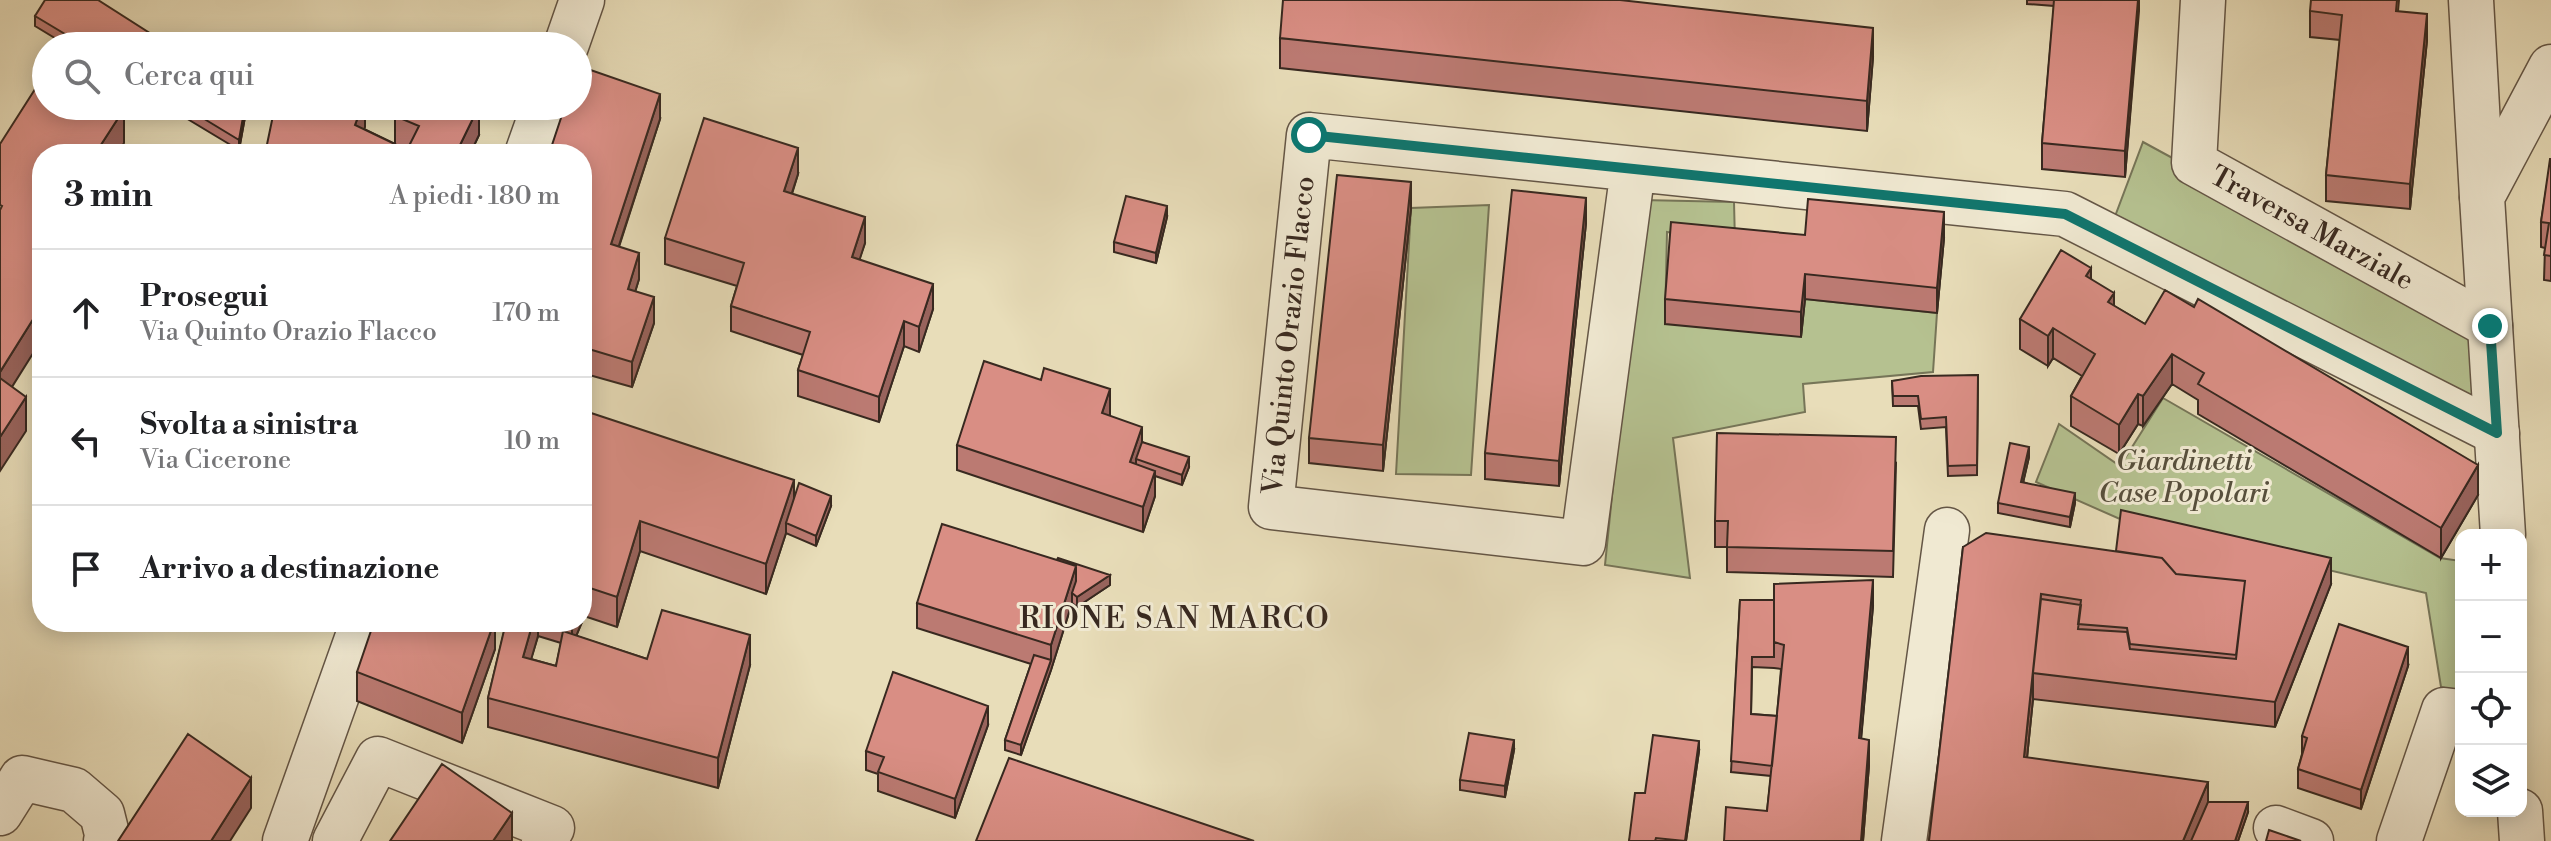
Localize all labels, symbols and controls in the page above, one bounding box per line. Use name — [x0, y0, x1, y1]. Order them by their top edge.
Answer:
search box — [32, 32, 592, 120]
icon: search — [60, 54, 104, 98]
text: Cerca qui — [124, 57, 254, 95]
route start — [1291, 117, 1327, 153]
street label: Traversa Marziale — [2204, 158, 2420, 298]
street label: Via Quinto Orazio Flacco — [1255, 174, 1322, 497]
text: 3 min — [64, 175, 153, 217]
text: A piedi · 180 m — [390, 180, 560, 212]
text: Prosegui — [140, 278, 268, 316]
icon: ahead — [64, 291, 108, 335]
text: 170 m — [492, 297, 560, 329]
route end — [2472, 308, 2508, 344]
text: Via Quinto Orazio Flacco — [140, 316, 437, 348]
text: Svolta a sinistra — [140, 406, 358, 444]
icon: left — [64, 419, 108, 463]
text: 10 m — [504, 425, 560, 457]
text: Via Cicerone — [140, 444, 291, 476]
park label: Giardinetti Case Popolari — [2098, 444, 2270, 511]
map controls — [2455, 529, 2527, 817]
button: + — [2455, 529, 2527, 601]
icon: arrive — [64, 547, 108, 591]
text: Arrivo a destinazione — [140, 550, 439, 588]
district label: RIONE SAN MARCO — [1019, 600, 1331, 638]
button: − — [2455, 601, 2527, 673]
button: locate — [2455, 673, 2527, 745]
button: layers — [2455, 745, 2527, 817]

